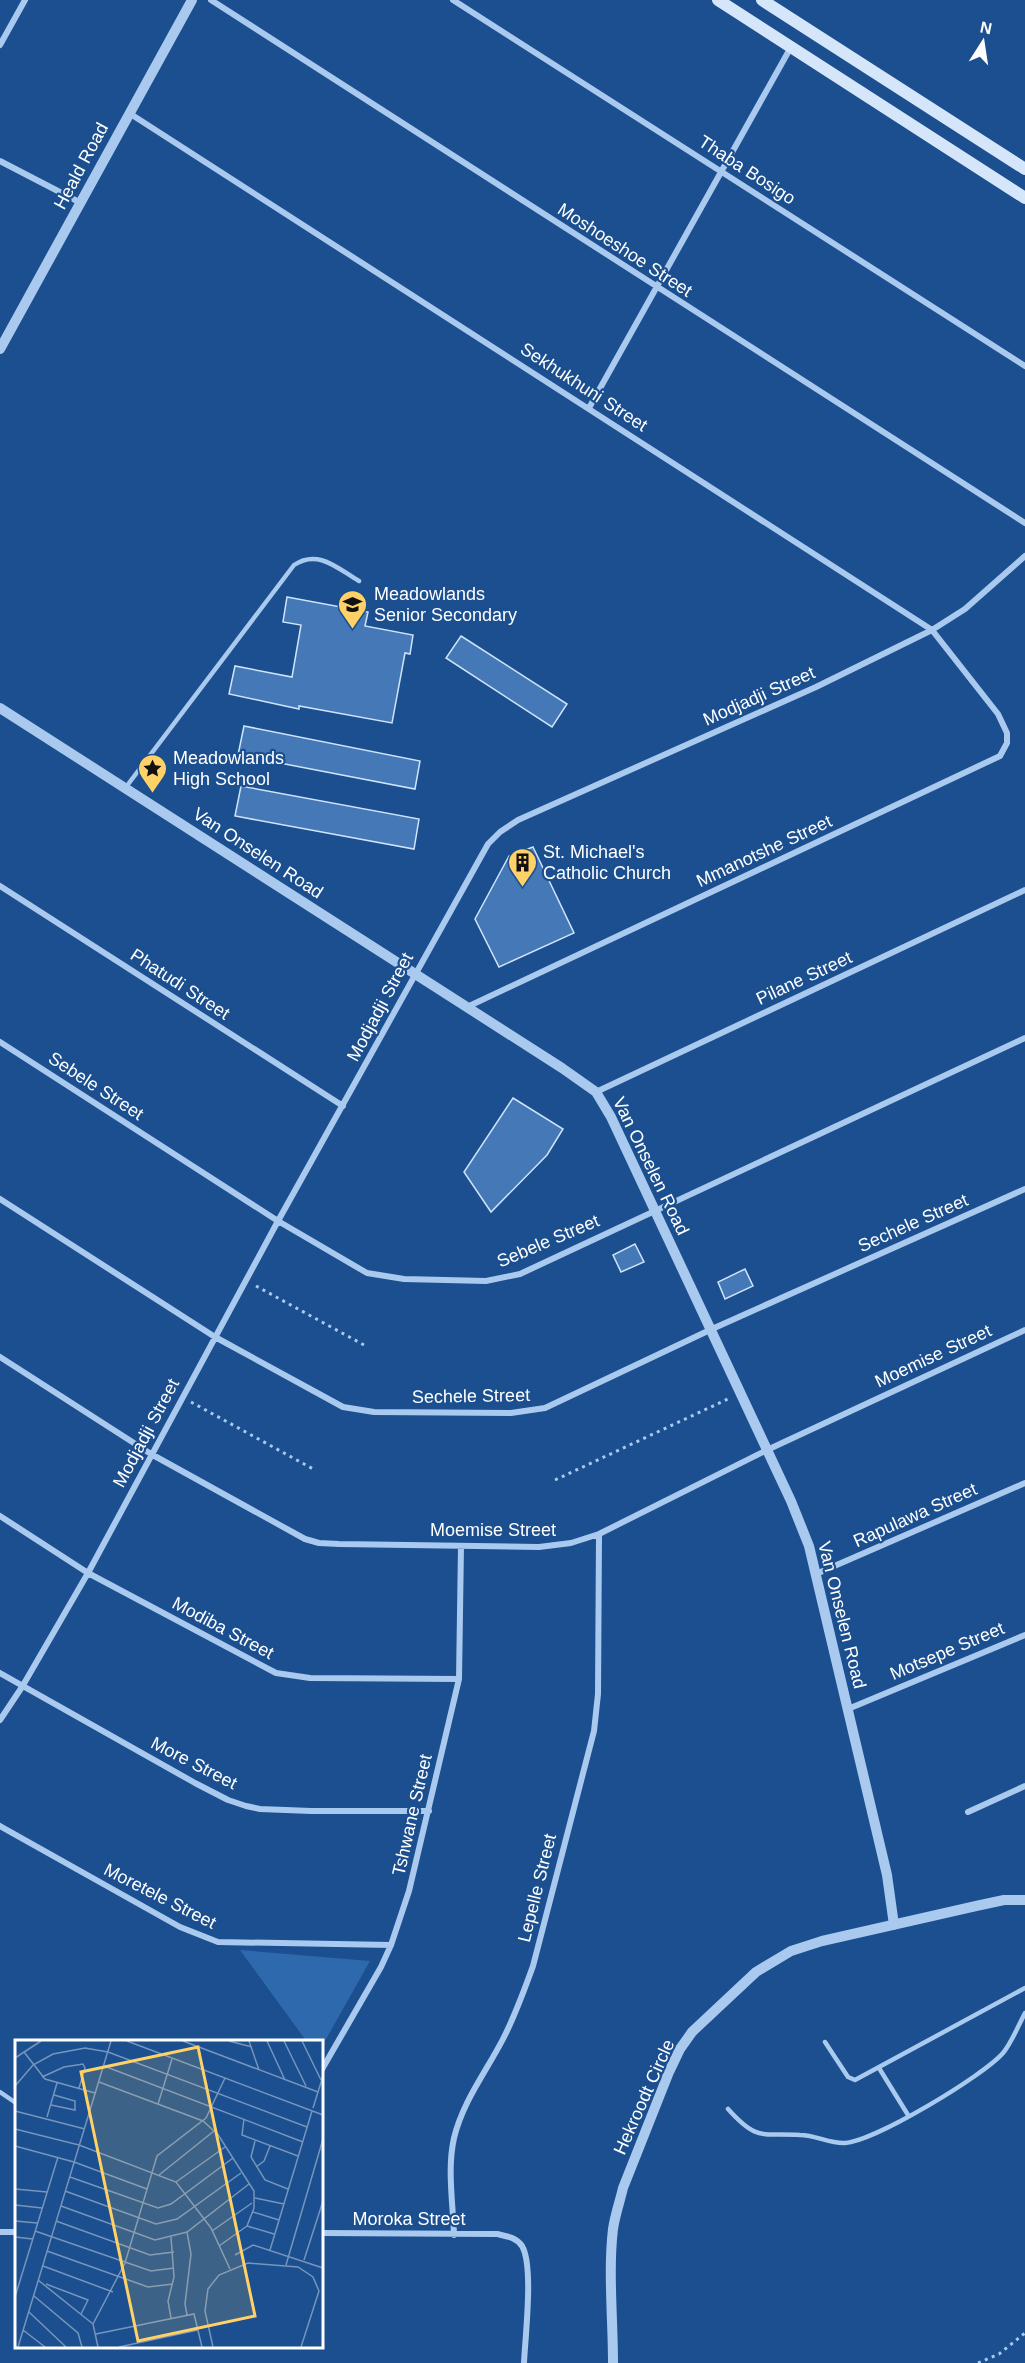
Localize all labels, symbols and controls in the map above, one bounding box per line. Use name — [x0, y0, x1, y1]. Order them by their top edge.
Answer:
north arrow — [953, 12, 1013, 72]
text: N — [979, 18, 993, 37]
street label: Heald Road — [50, 119, 112, 213]
street label: Thaba Bosigo — [695, 131, 799, 209]
street label: Moshoeshoe Street — [554, 199, 696, 301]
street label: Sekhukhuni Street — [517, 339, 651, 435]
place label: Meadowlands Senior Secondary — [374, 584, 517, 625]
school or university icon: Meadowlands Senior Secondary — [337, 588, 369, 630]
street label: Modjadji Street — [700, 662, 818, 730]
place label: Meadowlands High School — [173, 748, 284, 789]
place icon: Meadowlands High School — [136, 752, 168, 794]
street label: Van Onselen Road — [189, 804, 327, 902]
street label: Mmanotshe Street — [693, 811, 835, 891]
place label: St. Michael's Catholic Church — [543, 842, 671, 883]
building icon: St. Michael's Catholic Church — [506, 846, 538, 888]
street label: Phatudi Street — [127, 945, 233, 1023]
street label: Pilane Street — [753, 947, 855, 1009]
street label: Modjadji Street — [343, 949, 417, 1065]
street label: Sebele Street — [45, 1048, 147, 1124]
street label: Van Onselen Road — [609, 1094, 693, 1238]
street label: Sechele Street — [855, 1190, 971, 1256]
street label: Sebele Street — [494, 1210, 602, 1272]
street label: Moemise Street — [872, 1320, 994, 1392]
street label: Modjadji Street — [109, 1375, 183, 1491]
street label: Sechele Street — [412, 1385, 530, 1407]
street label: Rapulawa Street — [850, 1479, 980, 1551]
street label: Moemise Street — [430, 1520, 556, 1540]
street label: Van Onselen Road — [814, 1539, 870, 1691]
street label: Modiba Street — [169, 1593, 277, 1663]
street label: Motsepe Street — [887, 1618, 1007, 1684]
street label: More Street — [148, 1733, 240, 1793]
street label: Tshwane Street — [388, 1752, 436, 1878]
street label: Lepelle Street — [514, 1832, 560, 1944]
street label: Moretele Street — [101, 1859, 219, 1933]
street label: Hekroodt Circle — [610, 2036, 678, 2158]
inset map — [15, 2040, 322, 2348]
street label: Moroka Street — [352, 2209, 466, 2229]

